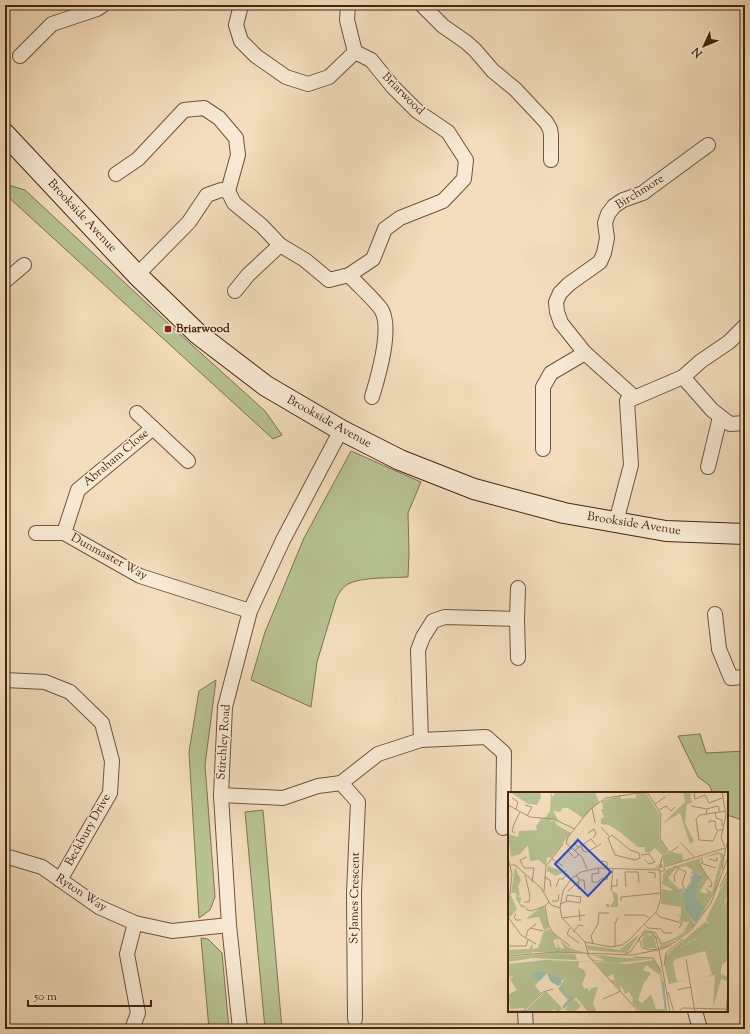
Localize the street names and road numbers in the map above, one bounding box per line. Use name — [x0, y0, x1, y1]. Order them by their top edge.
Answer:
street label: Briarwood — [378, 69, 429, 120]
street label: Birchmore — [612, 170, 668, 214]
street label: Brookside Avenue — [43, 175, 121, 257]
street label: Brookside Avenue — [283, 391, 375, 453]
street label: Abraham Close — [79, 425, 153, 491]
street label: Brookside Avenue — [586, 508, 683, 540]
street label: Dunmaster Way — [68, 529, 151, 585]
street label: Stirchley Road — [212, 703, 236, 780]
street label: Beckbury Drive — [61, 790, 116, 869]
street label: St James Crescent — [345, 852, 365, 944]
street label: Ryton Way — [52, 870, 110, 916]

